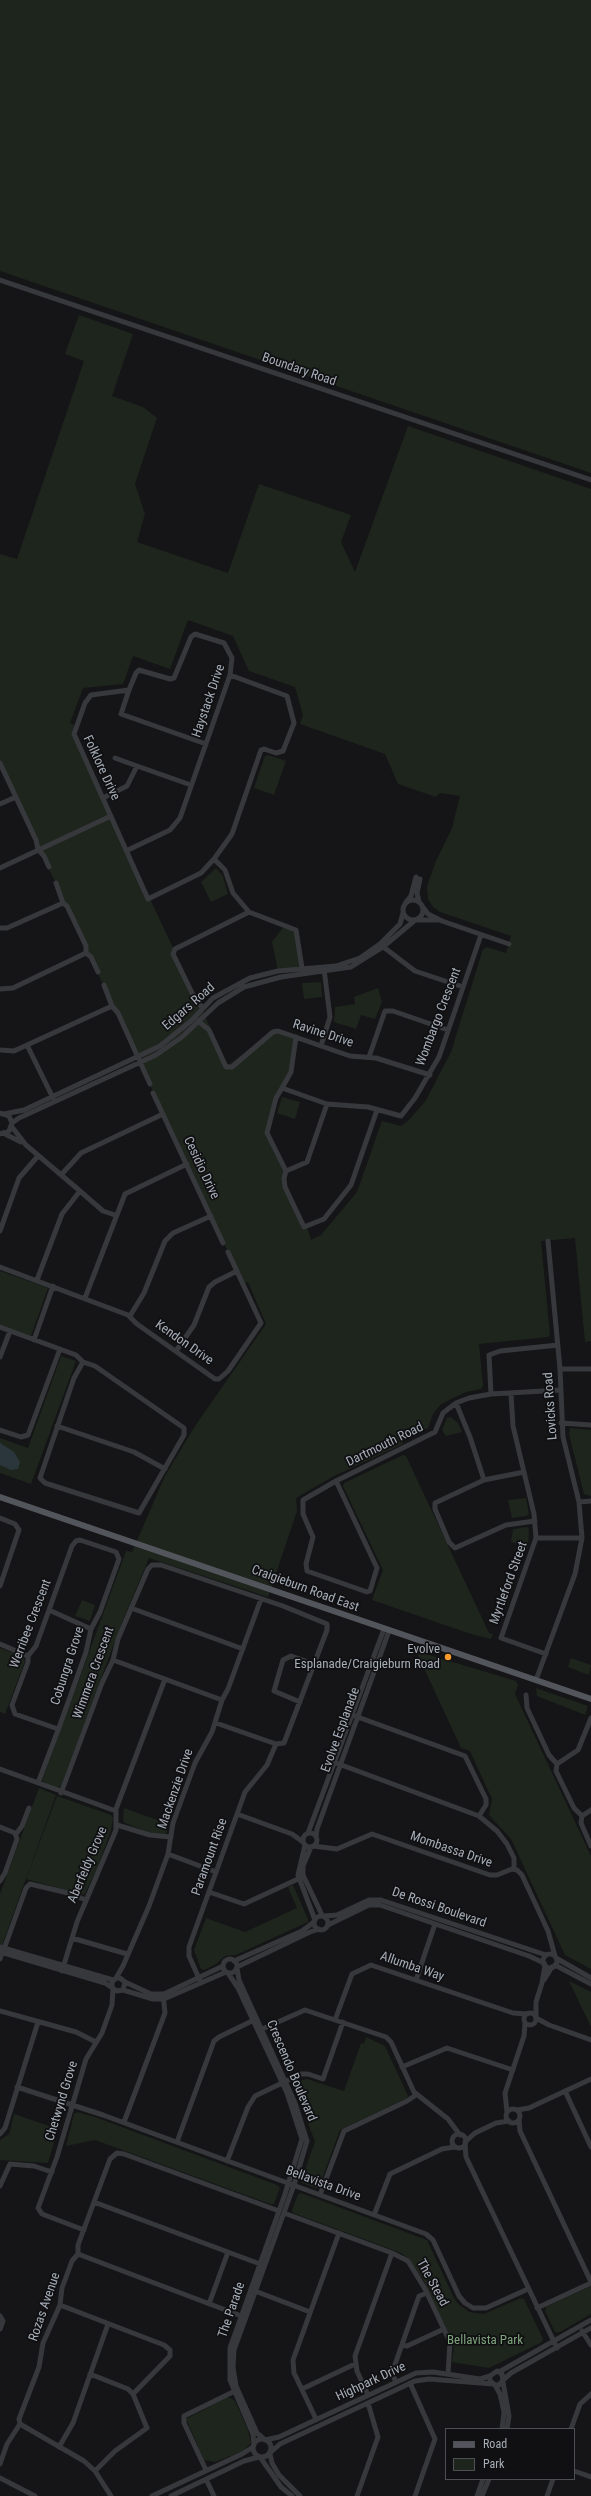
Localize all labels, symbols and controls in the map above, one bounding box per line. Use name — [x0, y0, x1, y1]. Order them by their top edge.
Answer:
street label: Boundary Road — [260, 350, 338, 390]
street label: Haystack Drive — [189, 662, 229, 740]
street label: Folklore Drive — [79, 733, 123, 803]
street label: Wombargo Crescent — [413, 966, 465, 1068]
street label: Edgars Road — [160, 980, 218, 1034]
street label: Ravine Drive — [291, 1017, 355, 1051]
street label: Cesidio Drive — [180, 1134, 222, 1202]
street label: Kendon Drive — [152, 1317, 216, 1369]
street label: Lovicks Road — [541, 1372, 561, 1440]
street label: Dartmouth Road — [344, 1420, 426, 1470]
street label: Myrtleford Street — [487, 1540, 531, 1626]
street label: Craigieburn Road East — [249, 1562, 361, 1616]
street label: Werribee Crescent — [7, 1577, 55, 1671]
street label: Cobungra Grove — [48, 1625, 88, 1707]
street label: Wimmera Crescent — [70, 1625, 118, 1721]
place label: Evolve Esplanade/Craigieburn Road — [294, 1642, 440, 1673]
marker: Evolve Esplanade/Craigieburn Road — [443, 1652, 453, 1662]
street label: Evolve Esplanade — [318, 1686, 364, 1774]
street label: Mackenzie Drive — [155, 1747, 197, 1831]
street label: Paramount Rise — [189, 1816, 231, 1898]
street label: Aberfeldy Grove — [65, 1824, 111, 1906]
street label: Mombassa Drive — [408, 1829, 494, 1871]
street label: De Rossi Boulevard — [390, 1885, 488, 1931]
street label: Allumba Way — [378, 1949, 446, 1985]
street label: Crescendo Boulevard — [263, 2018, 319, 2124]
street label: Chetwynd Grove — [42, 2059, 82, 2143]
street label: Bellavista Drive — [283, 2163, 363, 2205]
street label: The Stead — [413, 2257, 451, 2309]
street label: Rozas Avenue — [26, 2271, 64, 2343]
street label: The Parade — [215, 2280, 249, 2340]
park label: Bellavista Park — [447, 2333, 523, 2349]
street label: Highpark Drive — [334, 2359, 408, 2405]
legend — [445, 2428, 575, 2480]
text: Road — [483, 2437, 507, 2451]
text: Park — [483, 2457, 504, 2471]

